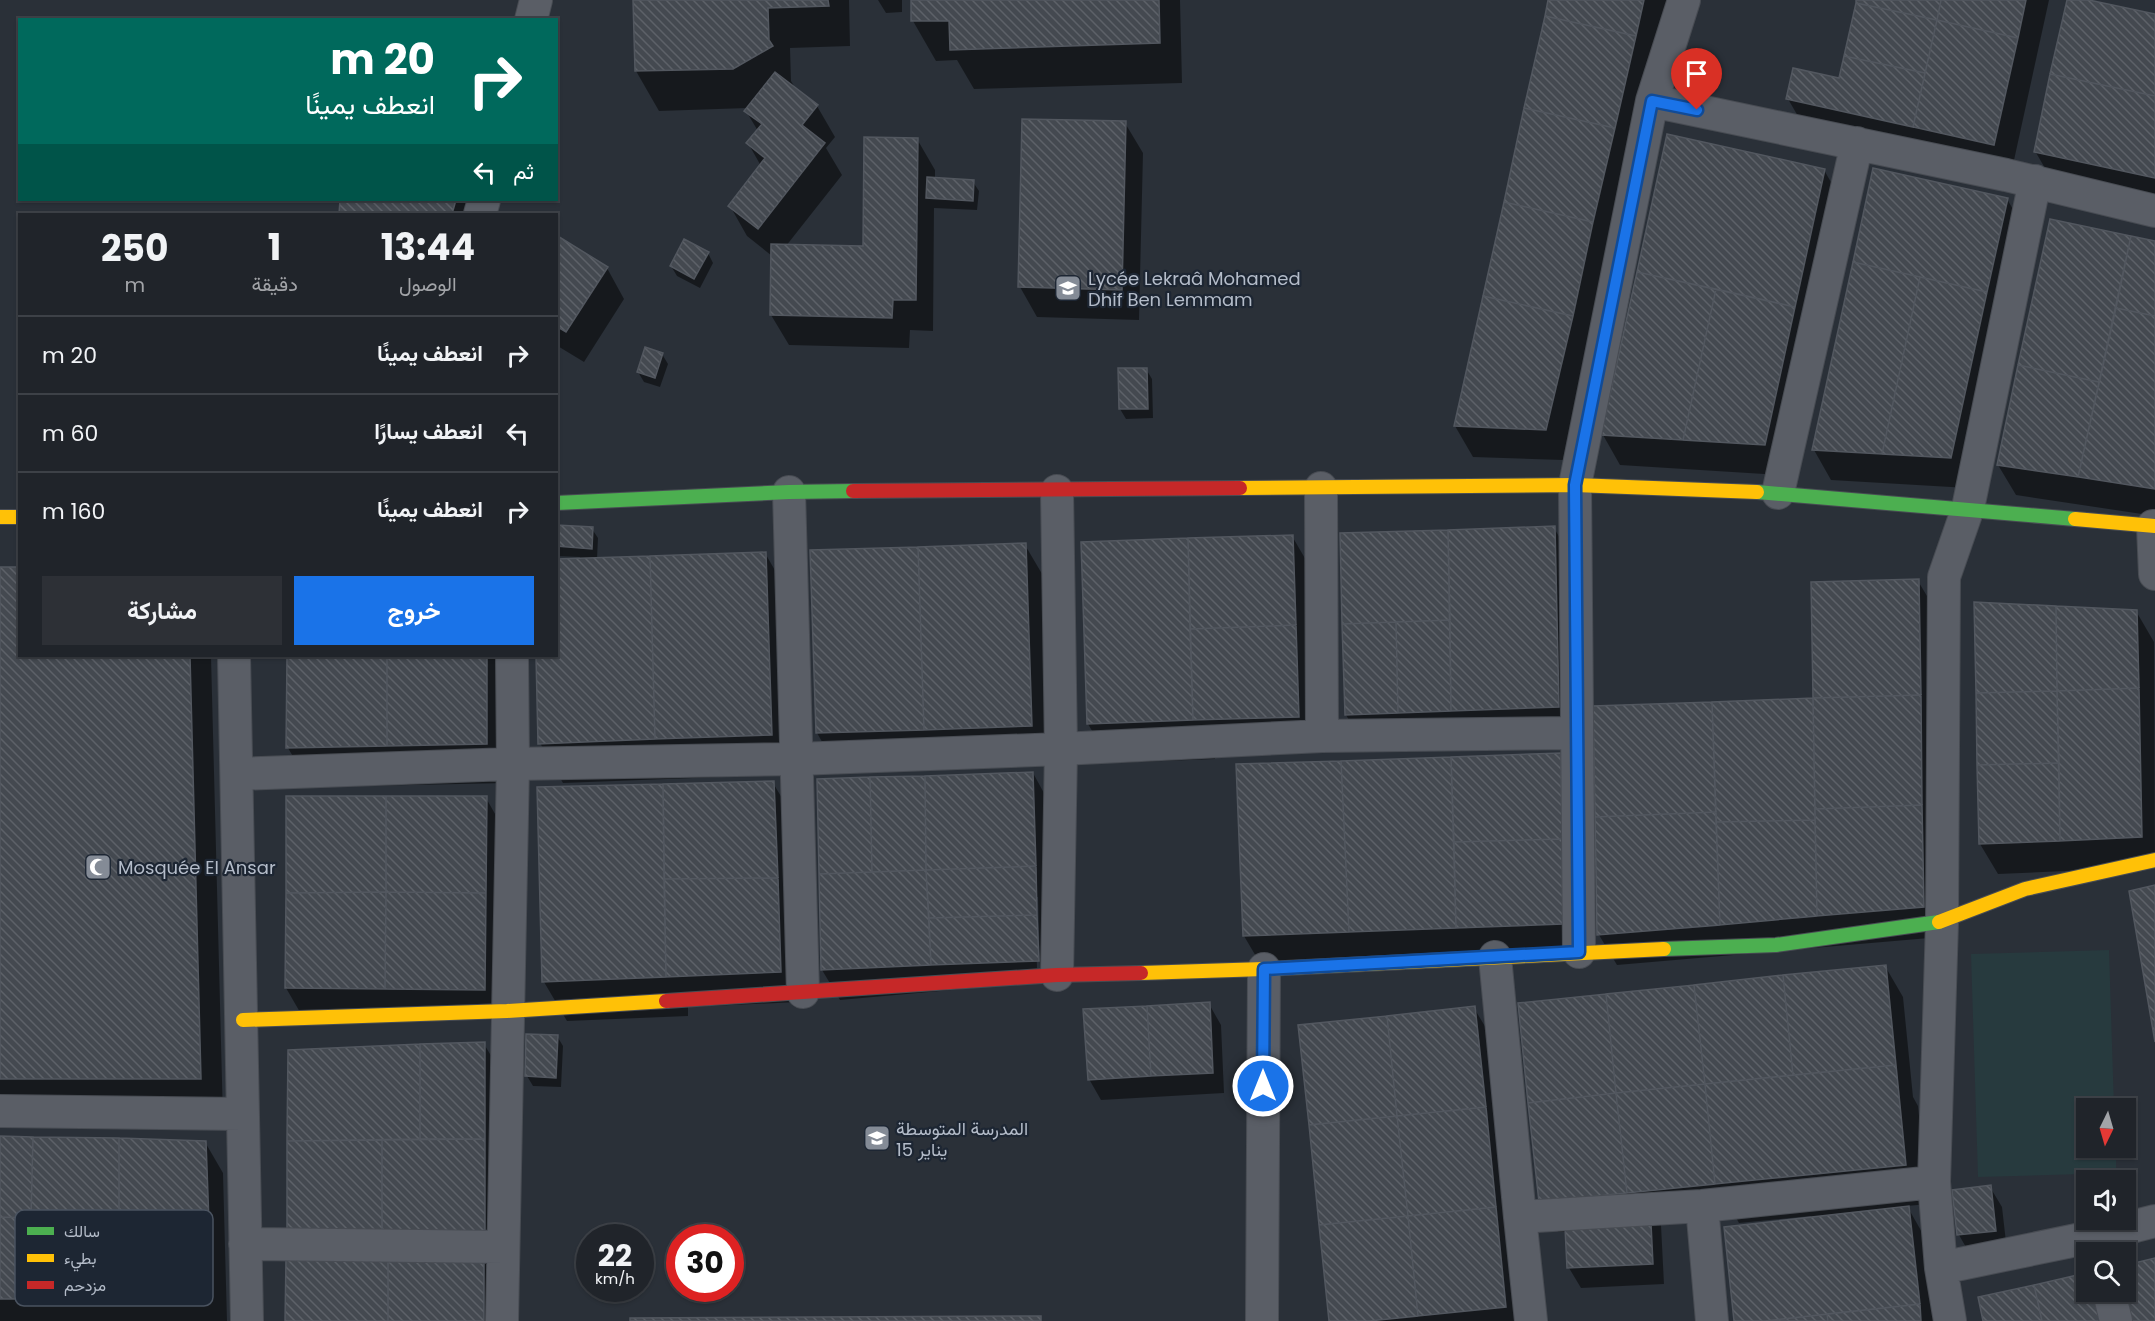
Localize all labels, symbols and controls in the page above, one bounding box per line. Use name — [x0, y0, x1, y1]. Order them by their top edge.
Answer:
text: 20 m — [330, 30, 435, 89]
icon: right — [456, 42, 534, 120]
pin — [1671, 48, 1722, 110]
icon: arrive — [1680, 57, 1713, 90]
text: انعطف يمينًا — [305, 86, 435, 123]
icon: left — [468, 156, 501, 189]
text: ثم — [513, 156, 534, 187]
text: 1 — [268, 222, 281, 273]
text: 13:44 — [381, 222, 475, 273]
text: 250 — [101, 223, 168, 274]
place label: Lycée Lekraâ Mohamed Dhif Ben Lemmam — [1088, 266, 1301, 312]
text: دقيقة — [251, 270, 298, 298]
text: الوصول — [399, 270, 457, 298]
text: m — [124, 271, 145, 299]
school or university icon: Lycée Lekraâ Mohamed Dhif Ben Lemmam — [1053, 273, 1083, 303]
text: انعطف يمينًا — [377, 338, 483, 369]
icon: right — [501, 339, 534, 372]
text: 20 m — [42, 340, 97, 371]
text: انعطف يسارًا — [374, 416, 483, 447]
icon: left — [501, 417, 534, 450]
text: 60 m — [42, 418, 98, 449]
text: انعطف يمينًا — [377, 494, 483, 525]
icon: right — [501, 495, 534, 528]
text: 160 m — [42, 496, 105, 527]
button: مشاركة — [42, 576, 282, 645]
button: خروج — [294, 576, 534, 645]
mosque icon: Mosquée El Ansar — [83, 852, 113, 882]
place label: Mosquée El Ansar — [118, 855, 276, 880]
position arrow — [1231, 1054, 1295, 1118]
north arrow — [2076, 1098, 2136, 1158]
map controls — [2076, 1098, 2136, 1302]
place label: المدرسة المتوسطة 15 يناير — [896, 1116, 1028, 1162]
school or university icon: المدرسة المتوسطة 15 يناير — [862, 1123, 892, 1153]
button: sound — [2076, 1170, 2136, 1230]
legend — [15, 1210, 213, 1306]
text: سالك — [64, 1220, 100, 1243]
speed limit sign: 30 — [666, 1224, 744, 1302]
text: 22 — [598, 1234, 632, 1277]
button: search — [2076, 1242, 2136, 1302]
text: بطيء — [64, 1247, 96, 1272]
text: km/h — [595, 1268, 635, 1289]
text: مزدحم — [64, 1274, 106, 1297]

